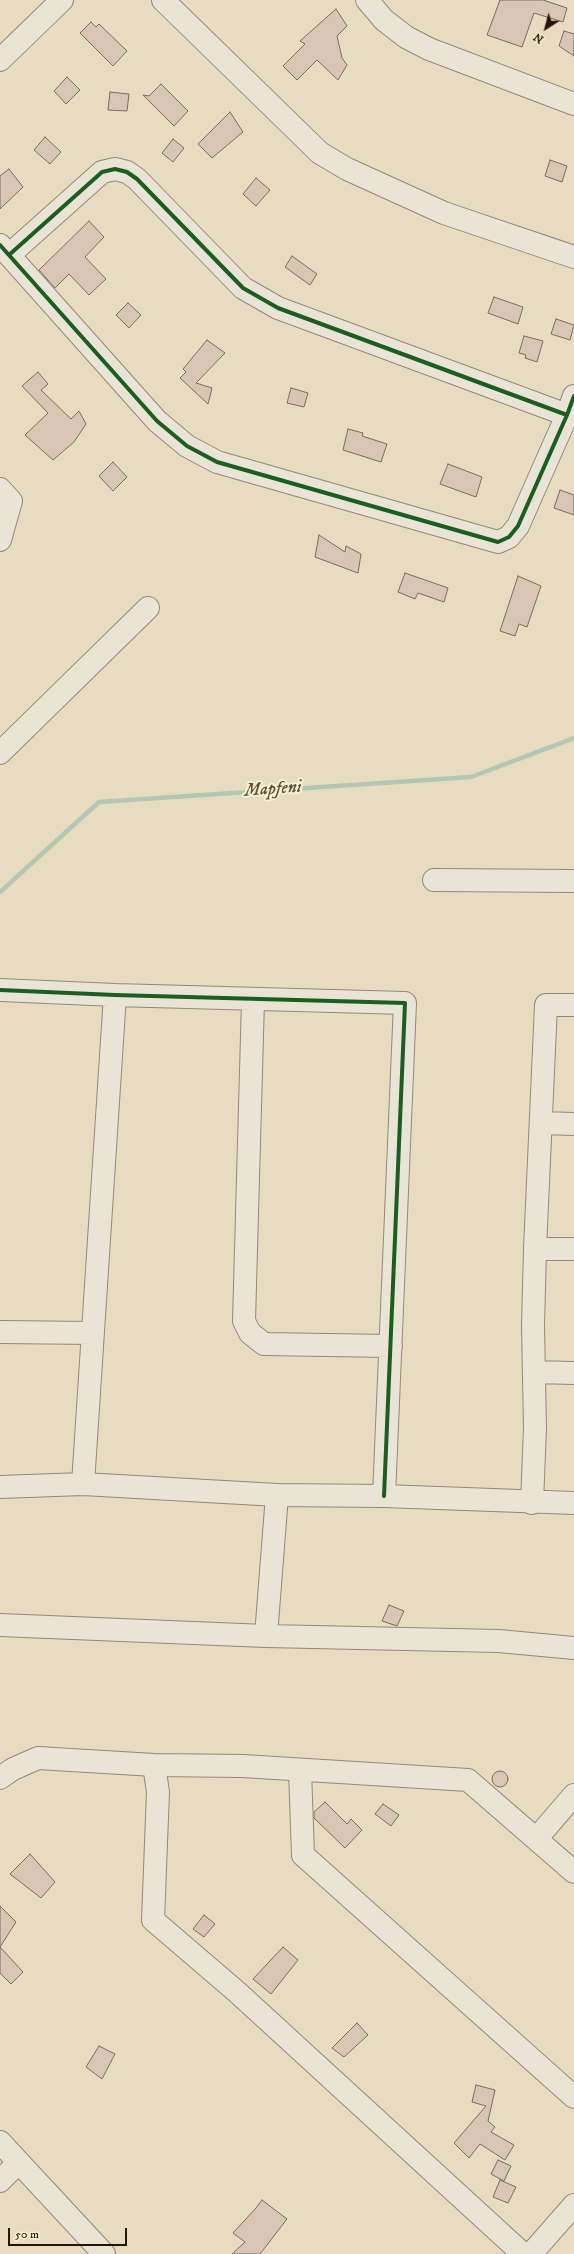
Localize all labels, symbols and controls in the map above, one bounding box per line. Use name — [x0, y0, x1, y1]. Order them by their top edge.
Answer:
north arrow — [526, 8, 566, 48]
text: N — [531, 29, 547, 46]
water label: Mapfeni — [244, 777, 302, 803]
scale bar — [10, 2220, 129, 2246]
text: 50 m — [15, 2227, 39, 2242]

